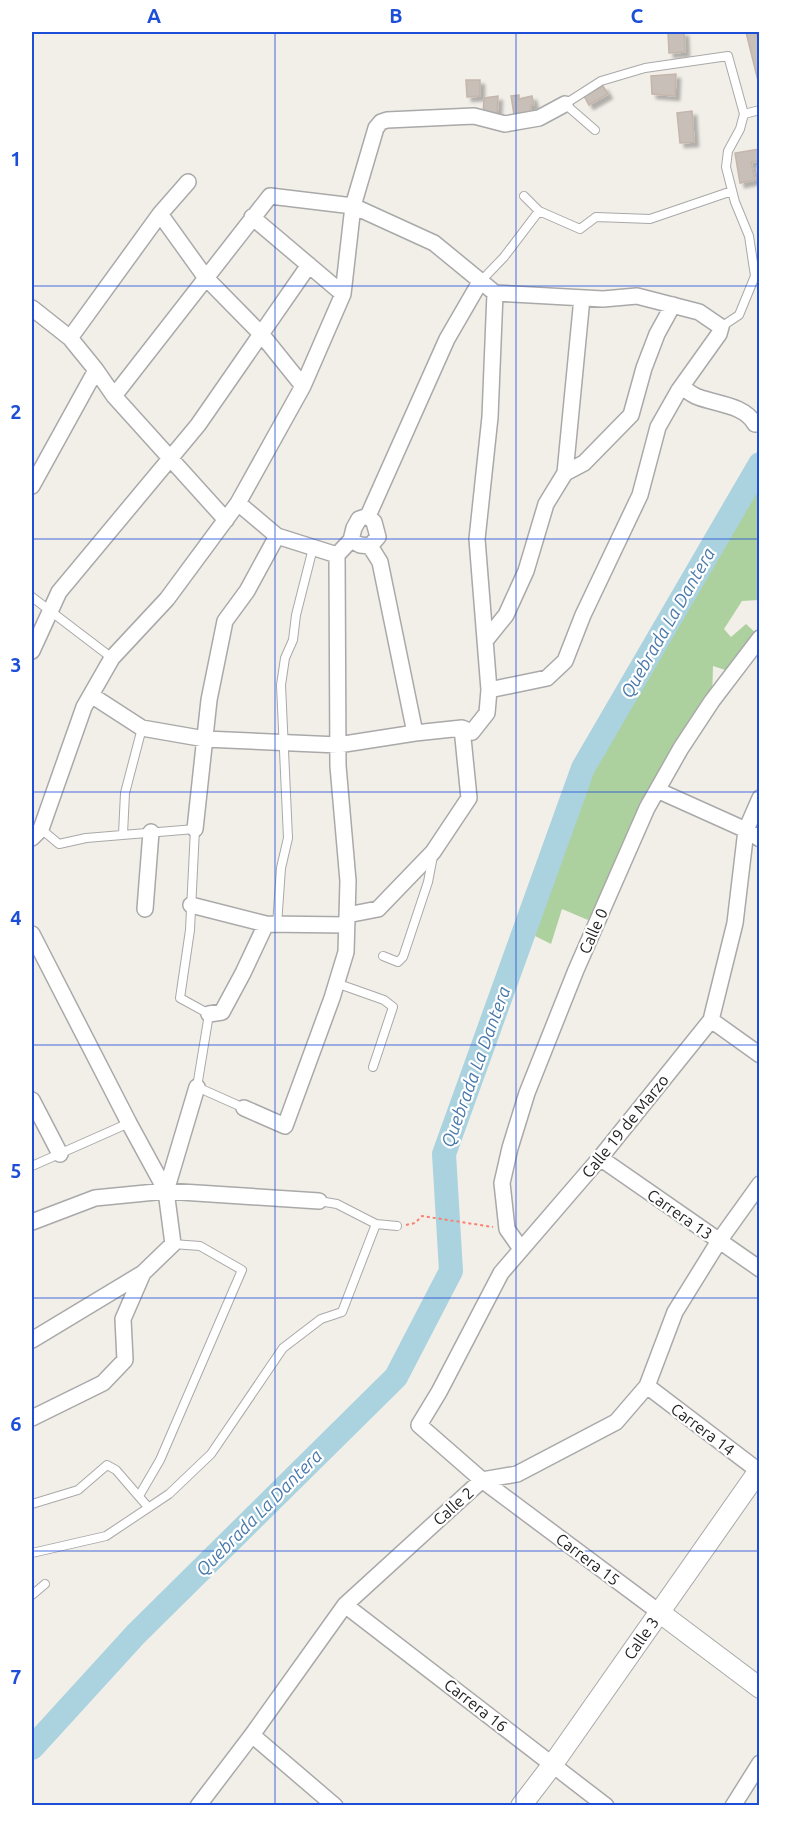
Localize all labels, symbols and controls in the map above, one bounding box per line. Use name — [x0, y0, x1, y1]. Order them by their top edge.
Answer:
text: A — [147, 4, 161, 27]
text: B — [389, 4, 403, 27]
text: C — [631, 4, 644, 27]
text: 1 — [10, 147, 22, 170]
text: 2 — [10, 400, 22, 423]
water label: Quebrada La Dantera — [616, 544, 719, 701]
text: 3 — [10, 653, 22, 676]
street label: Calle 0 — [575, 905, 611, 957]
text: 4 — [10, 906, 22, 929]
water label: Quebrada La Dantera — [437, 983, 515, 1150]
street label: Calle 19 de Marzo — [578, 1071, 672, 1181]
text: 5 — [10, 1159, 22, 1182]
street label: Carrera 13 — [644, 1185, 716, 1243]
street label: Carrera 14 — [668, 1399, 738, 1459]
text: 6 — [10, 1412, 22, 1435]
water label: Quebrada La Dantera — [191, 1445, 326, 1580]
street label: Calle 2 — [429, 1483, 477, 1529]
street label: Carrera 15 — [553, 1529, 623, 1589]
street label: Calle 3 — [620, 1613, 662, 1663]
text: 7 — [10, 1665, 22, 1688]
street label: Carrera 16 — [441, 1675, 511, 1735]

